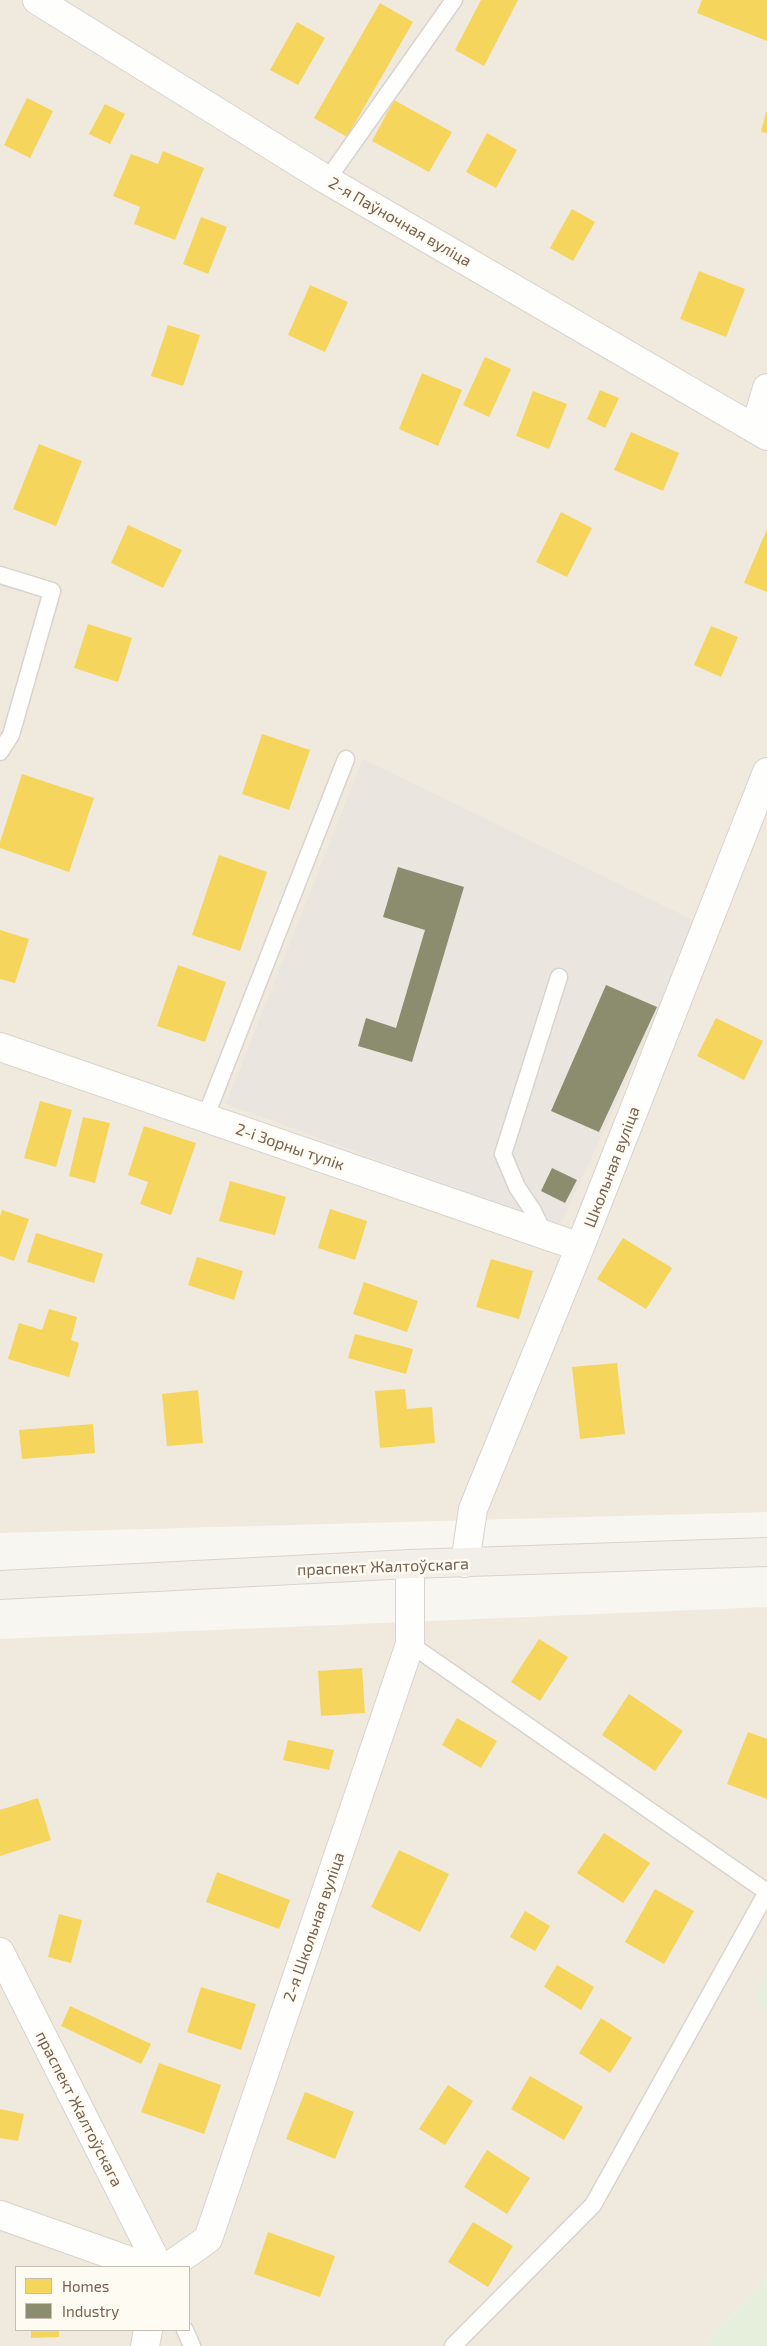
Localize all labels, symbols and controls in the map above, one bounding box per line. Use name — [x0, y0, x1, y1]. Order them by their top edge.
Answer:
street label: 2-я Паўночная вуліца — [325, 173, 475, 271]
street label: Школьная вуліца — [580, 1104, 644, 1230]
street label: 2-і Зорны тупік — [233, 1119, 347, 1175]
street label: праспект Жалтоўскага — [297, 1554, 469, 1580]
street label: 2-я Школьная вуліца — [279, 1850, 349, 2004]
street label: праспект Жалтоўскага — [31, 2028, 127, 2190]
legend — [15, 2266, 190, 2331]
text: Homes — [62, 2277, 109, 2295]
text: Industry — [62, 2302, 119, 2320]

